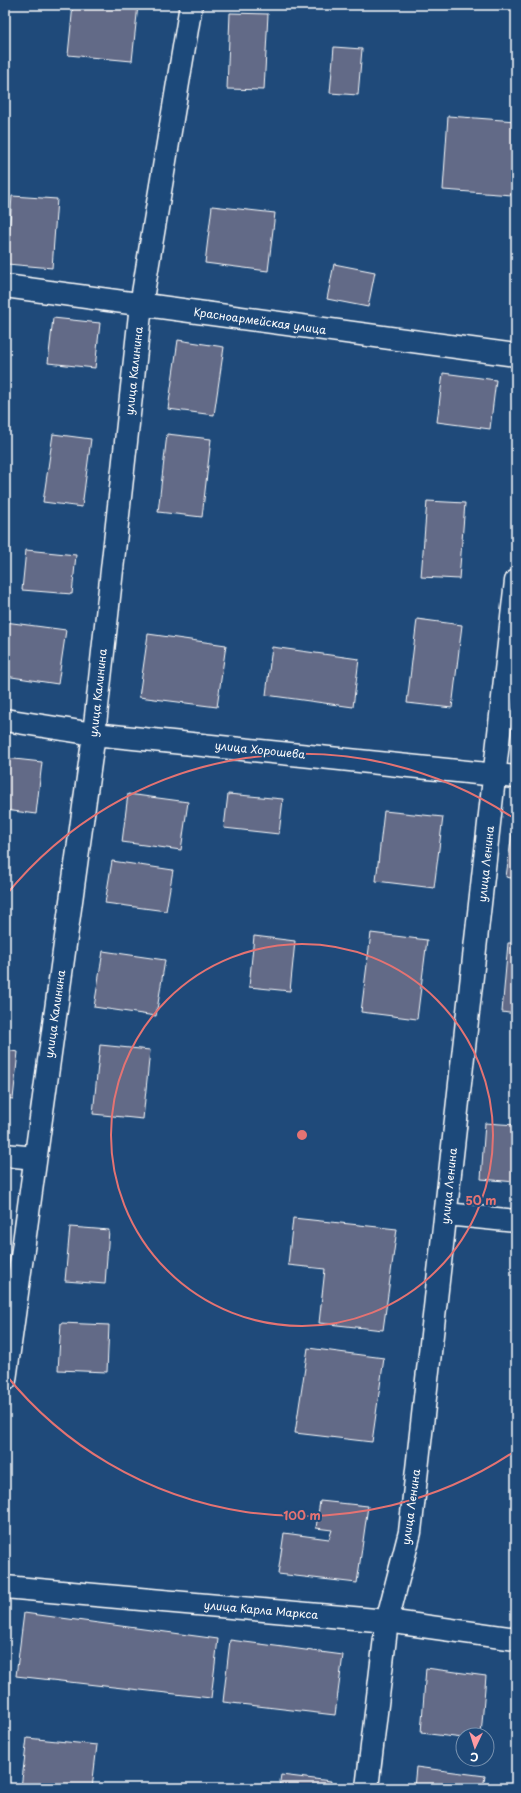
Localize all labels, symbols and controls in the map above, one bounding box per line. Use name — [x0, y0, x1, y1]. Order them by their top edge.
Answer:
street label: Красноармейская улица — [193, 303, 327, 338]
street label: улица Калинина — [120, 326, 147, 416]
street label: улица Калинина — [84, 648, 111, 738]
street label: улица Хорошева — [214, 736, 306, 763]
street label: улица Ленина — [473, 825, 498, 903]
street label: улица Калинина — [40, 969, 69, 1059]
centre of rings — [295, 1128, 309, 1142]
street label: улица Ленина — [436, 1147, 461, 1225]
text: 50 m — [465, 1191, 497, 1209]
street label: улица Ленина — [397, 1468, 424, 1546]
text: 100 m — [283, 1506, 321, 1524]
street label: улица Карла Маркса — [203, 1596, 319, 1623]
north arrow — [455, 1727, 495, 1767]
text: С — [470, 1749, 479, 1766]

